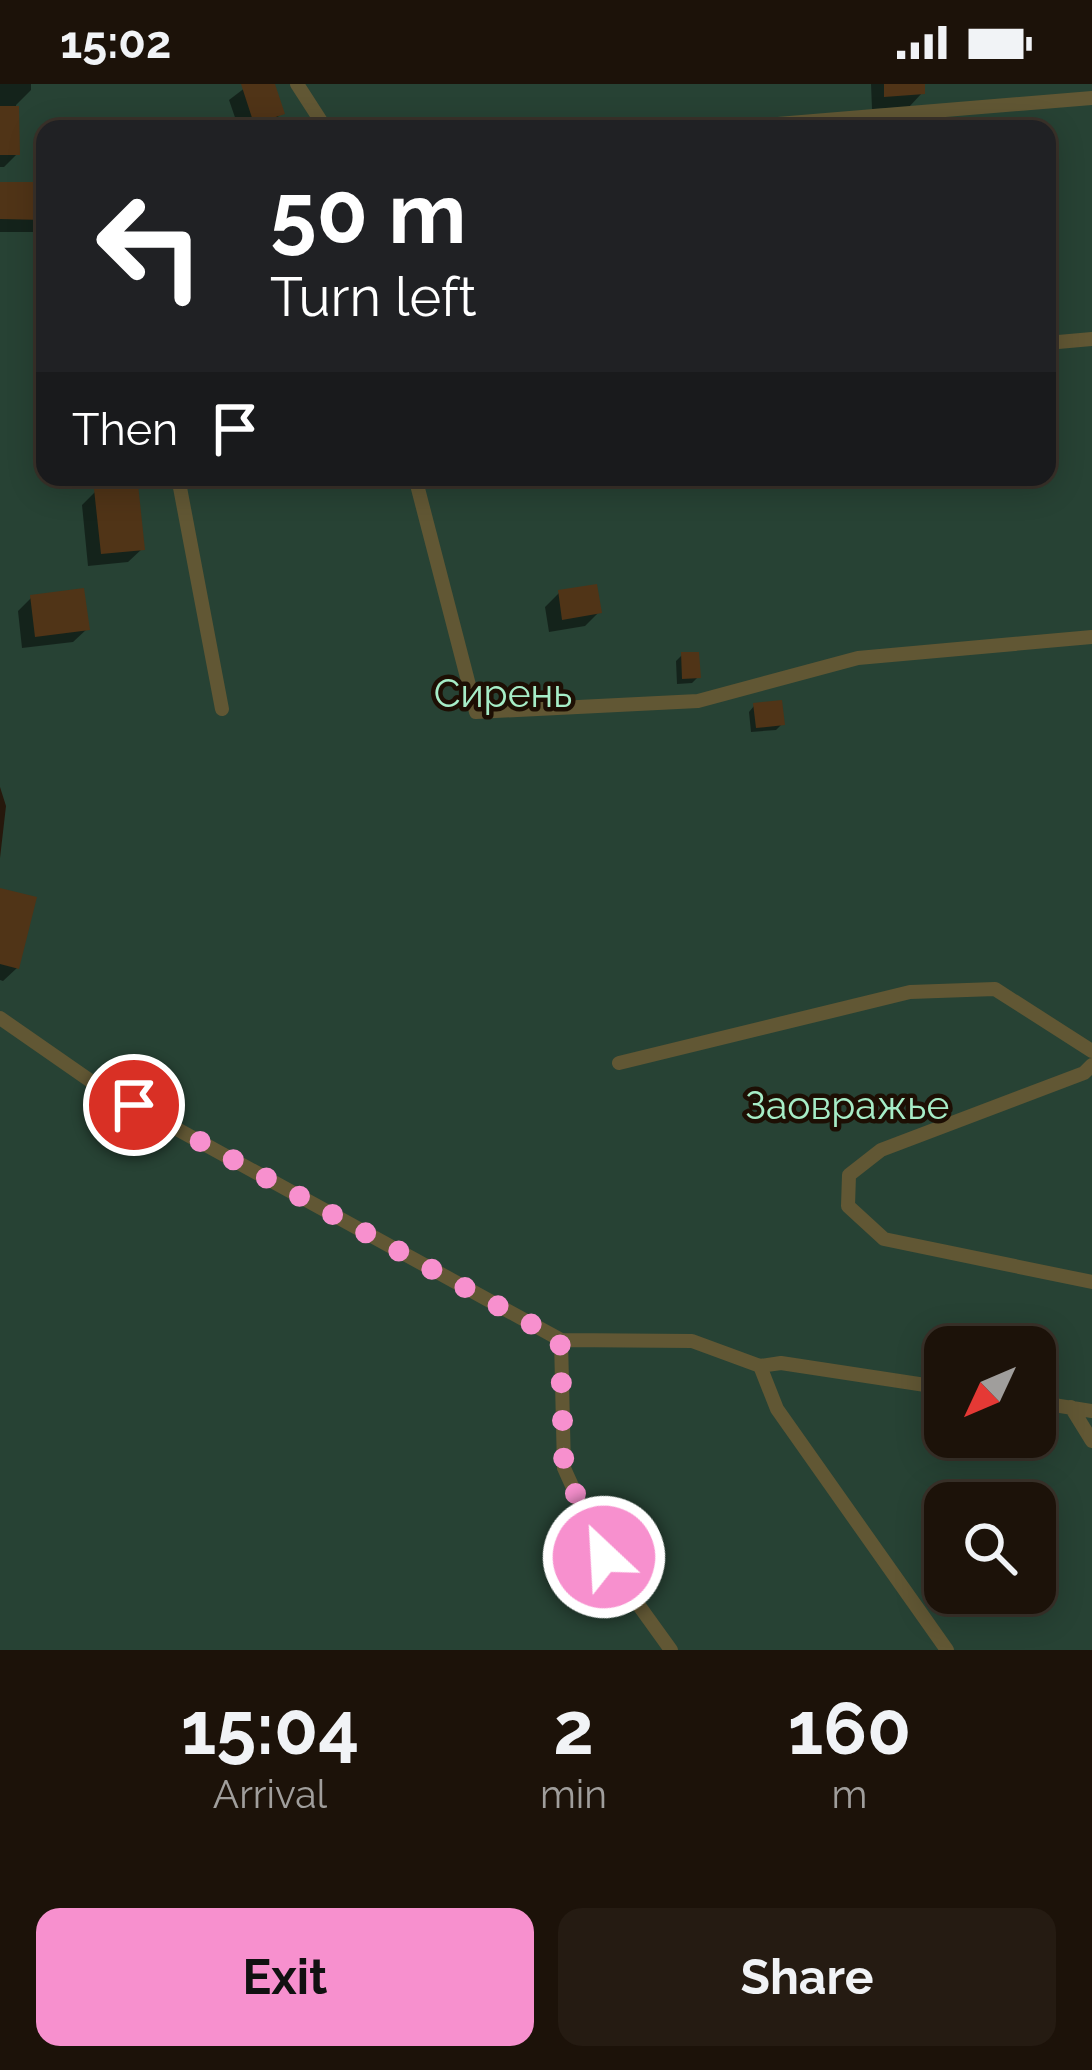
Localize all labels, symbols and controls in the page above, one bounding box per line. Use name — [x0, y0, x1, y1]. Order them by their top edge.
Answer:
text: 15:02 — [60, 16, 171, 69]
text: 50 m — [270, 164, 466, 263]
icon: left — [72, 168, 228, 324]
text: Turn left — [270, 265, 477, 329]
icon: arrive — [202, 396, 268, 462]
text: Then — [72, 403, 178, 456]
park label: Сирень — [434, 670, 572, 716]
pin — [83, 1054, 185, 1156]
icon: arrive — [101, 1072, 167, 1138]
park label: Заовражье — [745, 1082, 949, 1128]
north arrow — [924, 1326, 1056, 1458]
map controls — [924, 1326, 1056, 1614]
button: search — [924, 1482, 1056, 1614]
position arrow — [541, 1494, 667, 1620]
text: 15:04 — [181, 1686, 359, 1771]
text: 2 — [553, 1686, 594, 1771]
text: 160 — [788, 1686, 911, 1771]
text: Arrival — [213, 1771, 327, 1817]
text: min — [540, 1771, 607, 1817]
text: m — [832, 1771, 867, 1817]
button: Exit — [36, 1908, 534, 2046]
button: Share — [558, 1908, 1056, 2046]

